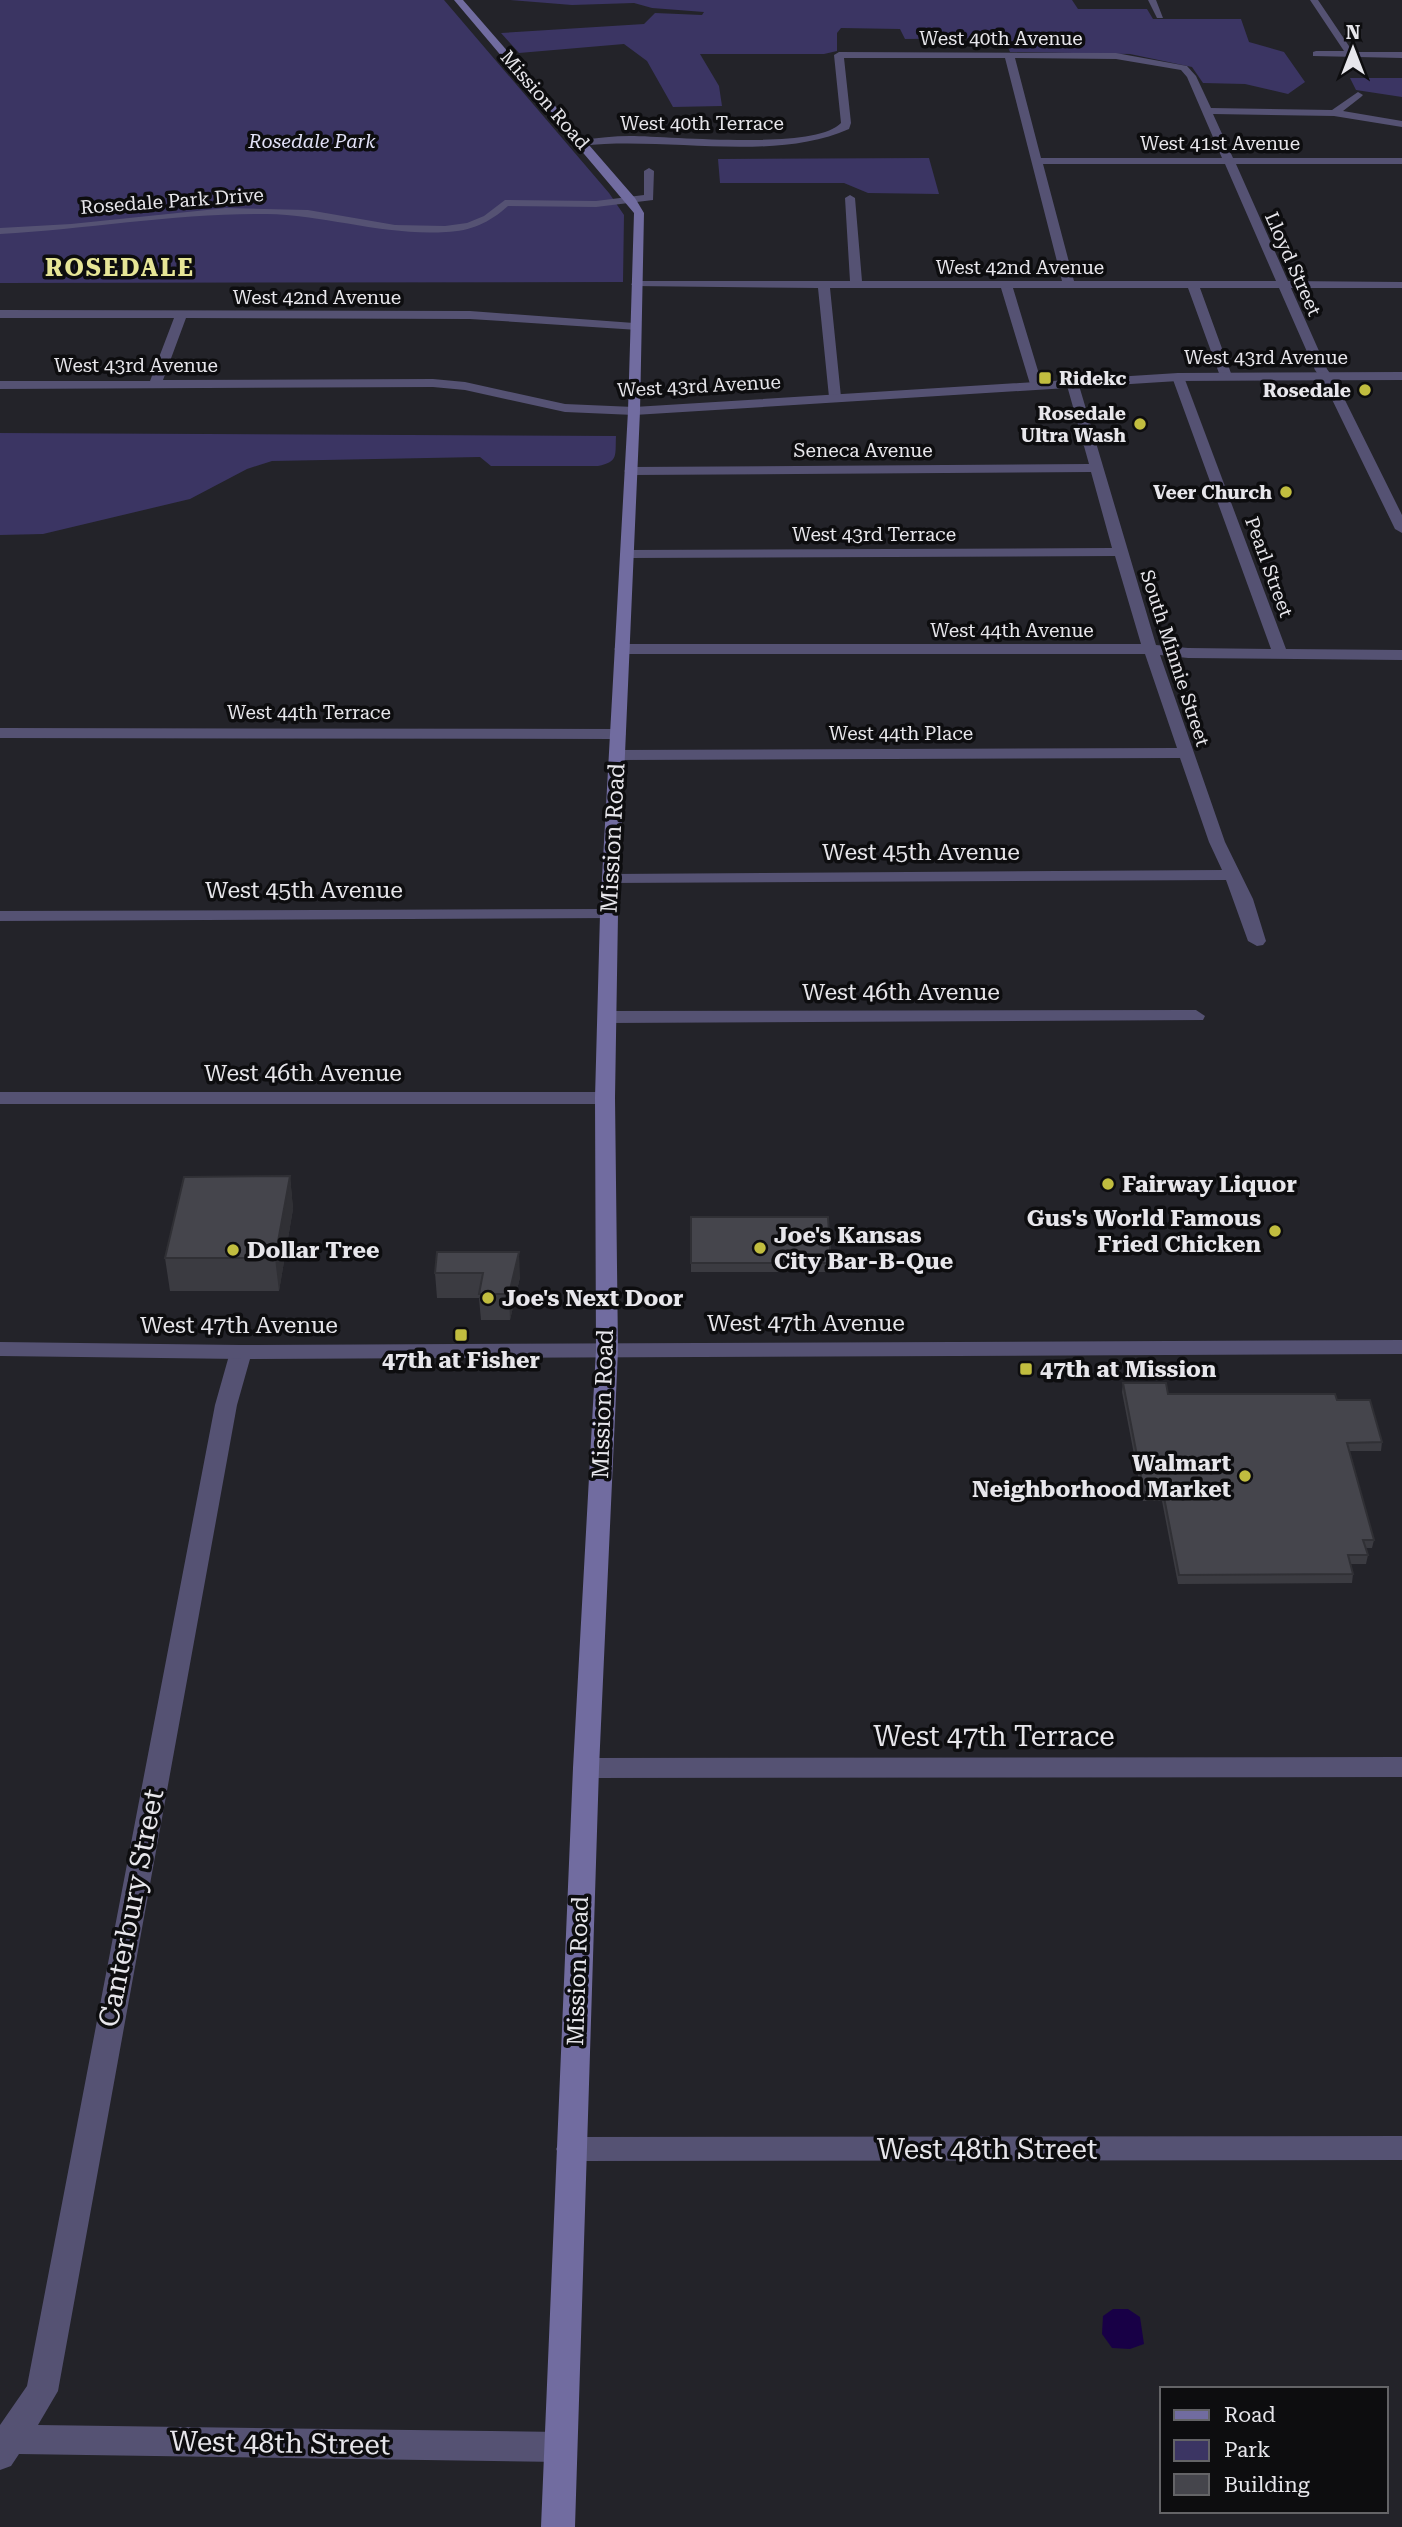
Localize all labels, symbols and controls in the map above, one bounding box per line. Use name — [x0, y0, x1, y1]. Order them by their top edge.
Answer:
north arrow — [1318, 14, 1388, 84]
text: N — [1346, 21, 1361, 44]
street label: West 40th Avenue — [919, 27, 1083, 50]
street label: Mission Road — [496, 46, 594, 154]
street label: West 40th Terrace — [620, 112, 784, 135]
park label: Rosedale Park — [248, 130, 376, 153]
street label: West 41st Avenue — [1140, 132, 1300, 155]
street label: Rosedale Park Drive — [79, 183, 265, 219]
street label: Lloyd Street — [1260, 209, 1326, 319]
district label: ROSEDALE — [45, 254, 195, 282]
street label: West 42nd Avenue — [936, 256, 1104, 279]
street label: West 42nd Avenue — [233, 286, 401, 309]
street label: West 43rd Avenue — [1184, 346, 1348, 369]
street label: West 43rd Avenue — [54, 354, 218, 377]
place label: Ridekc — [1059, 367, 1127, 390]
street label: West 43rd Avenue — [617, 370, 781, 402]
marker: Ridekc — [1037, 370, 1053, 386]
place label: Rosedale — [1263, 379, 1351, 402]
marker: Rosedale — [1357, 382, 1373, 398]
place label: Rosedale Ultra Wash — [1021, 402, 1126, 447]
marker: Rosedale Ultra Wash — [1132, 416, 1148, 432]
street label: Seneca Avenue — [793, 439, 933, 462]
place label: Veer Church — [1153, 481, 1272, 504]
marker: Veer Church — [1278, 484, 1294, 500]
street label: Pearl Street — [1240, 514, 1298, 620]
street label: West 43rd Terrace — [792, 523, 956, 546]
street label: South Minnie Street — [1136, 567, 1214, 749]
street label: West 44th Avenue — [930, 619, 1094, 642]
street label: West 44th Terrace — [227, 701, 391, 724]
street label: West 44th Place — [829, 722, 973, 745]
street label: Mission Road — [596, 762, 630, 913]
street label: West 45th Avenue — [822, 839, 1020, 866]
street label: West 45th Avenue — [205, 877, 403, 904]
street label: West 46th Avenue — [802, 979, 1000, 1006]
street label: West 46th Avenue — [204, 1060, 402, 1087]
place label: Fairway Liquor — [1122, 1171, 1297, 1198]
marker: Fairway Liquor — [1100, 1176, 1116, 1192]
place label: Gus's World Famous Fried Chicken — [1027, 1205, 1262, 1258]
place label: Joe's Kansas City Bar-B-Que — [774, 1222, 953, 1275]
marker: Gus's World Famous Fried Chicken — [1267, 1223, 1283, 1239]
place label: Dollar Tree — [247, 1237, 379, 1264]
marker: Joe's Kansas City Bar-B-Que — [752, 1240, 768, 1256]
marker: Dollar Tree — [225, 1242, 241, 1258]
place label: Joe's Next Door — [502, 1285, 684, 1312]
marker: Joe's Next Door — [480, 1290, 496, 1306]
street label: West 47th Avenue — [707, 1310, 905, 1337]
street label: West 47th Avenue — [140, 1312, 338, 1339]
marker: 47th at Fisher — [453, 1327, 469, 1343]
street label: Mission Road — [587, 1328, 619, 1479]
place label: 47th at Fisher — [382, 1347, 540, 1374]
place label: 47th at Mission — [1040, 1356, 1217, 1383]
marker: 47th at Mission — [1018, 1361, 1034, 1377]
place label: Walmart Neighborhood Market — [972, 1450, 1231, 1503]
marker: Walmart Neighborhood Market — [1237, 1468, 1253, 1484]
street label: West 47th Terrace — [873, 1720, 1115, 1753]
street label: Canterbury Street — [92, 1786, 170, 2030]
street label: Mission Road — [562, 1895, 594, 2046]
street label: West 48th Street — [877, 2133, 1097, 2166]
legend — [1160, 2387, 1388, 2513]
text: Road — [1224, 2403, 1276, 2427]
street label: West 48th Street — [169, 2425, 391, 2461]
text: Park — [1224, 2438, 1270, 2462]
text: Building — [1224, 2473, 1310, 2497]

